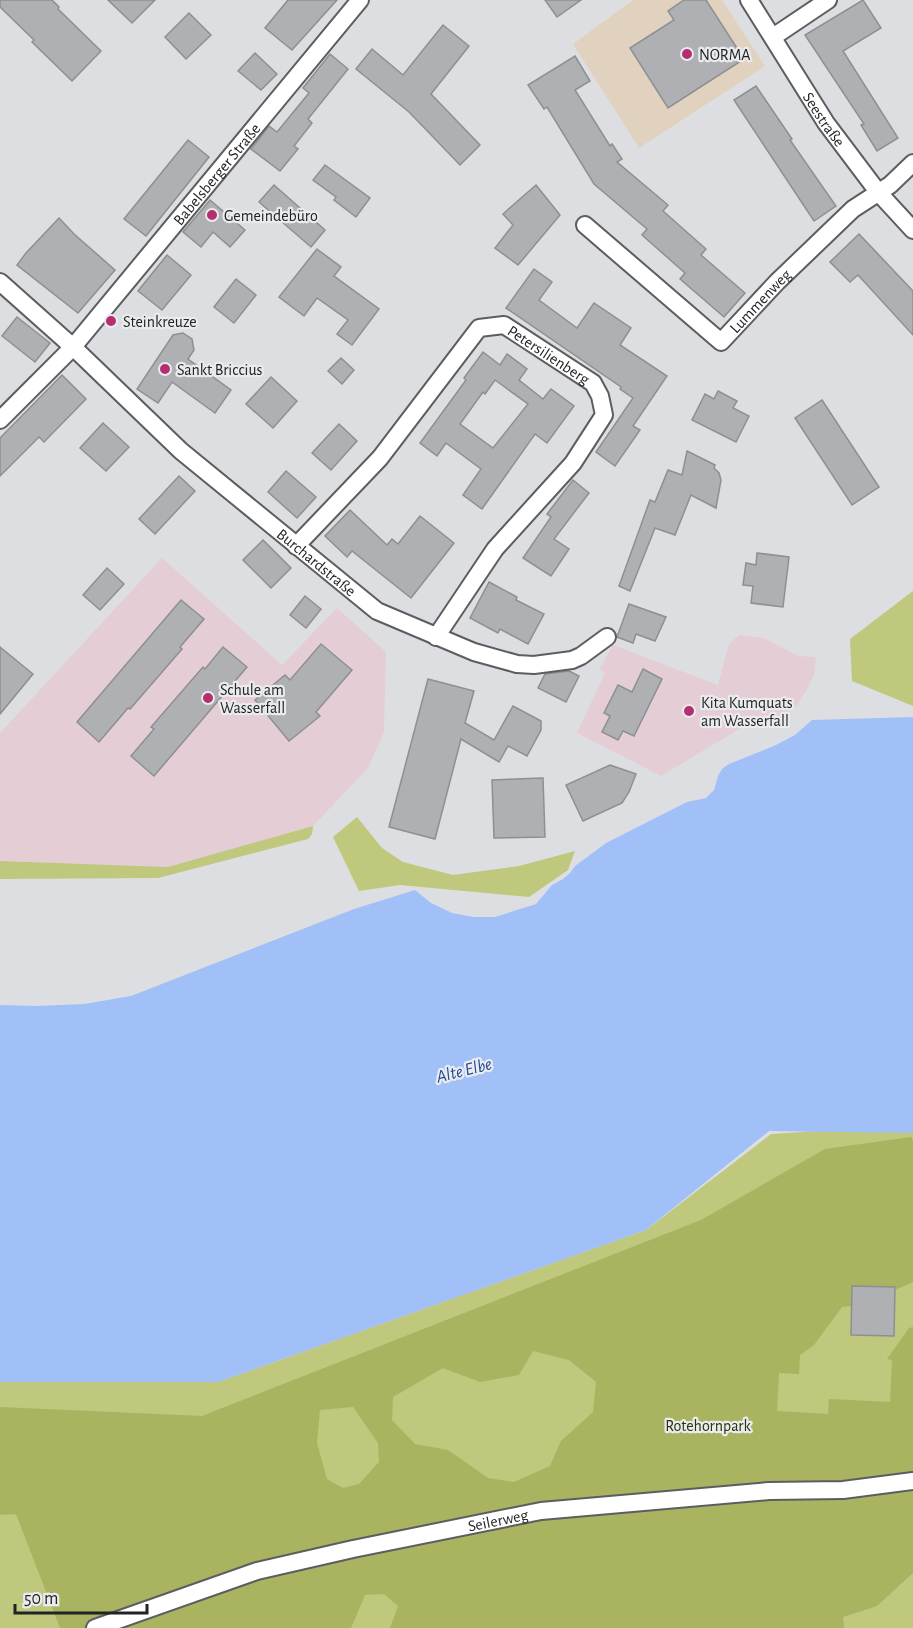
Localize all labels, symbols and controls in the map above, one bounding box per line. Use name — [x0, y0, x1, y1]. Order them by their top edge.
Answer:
marker: NORMA — [680, 47, 694, 61]
place label: NORMA — [699, 47, 751, 63]
street label: Seestraße — [800, 90, 848, 150]
street label: Babelsberger Straße — [170, 121, 264, 228]
marker: Gemeindebüro — [205, 208, 219, 222]
place label: Gemeindebüro — [224, 208, 318, 224]
street label: Lummenweg — [727, 266, 794, 336]
marker: Steinkreuze — [104, 314, 118, 328]
place label: Steinkreuze — [123, 314, 197, 330]
street label: Petersilienberg — [505, 323, 593, 388]
marker: Sankt Briccius — [158, 362, 172, 376]
place label: Sankt Briccius — [177, 362, 263, 378]
street label: Burchardstraße — [274, 526, 359, 599]
place label: Schule am Wasserfall — [220, 682, 285, 716]
marker: Schule am Wasserfall — [201, 691, 215, 705]
place label: Kita Kumquats am Wasserfall — [701, 695, 793, 729]
marker: Kita Kumquats am Wasserfall — [682, 704, 696, 718]
water label: Alte Elbe — [434, 1055, 494, 1087]
park label: Rotehornpark — [665, 1418, 752, 1434]
street label: Seilerweg — [467, 1507, 530, 1535]
scale bar — [15, 1577, 147, 1615]
text: 50 m — [24, 1590, 58, 1608]

